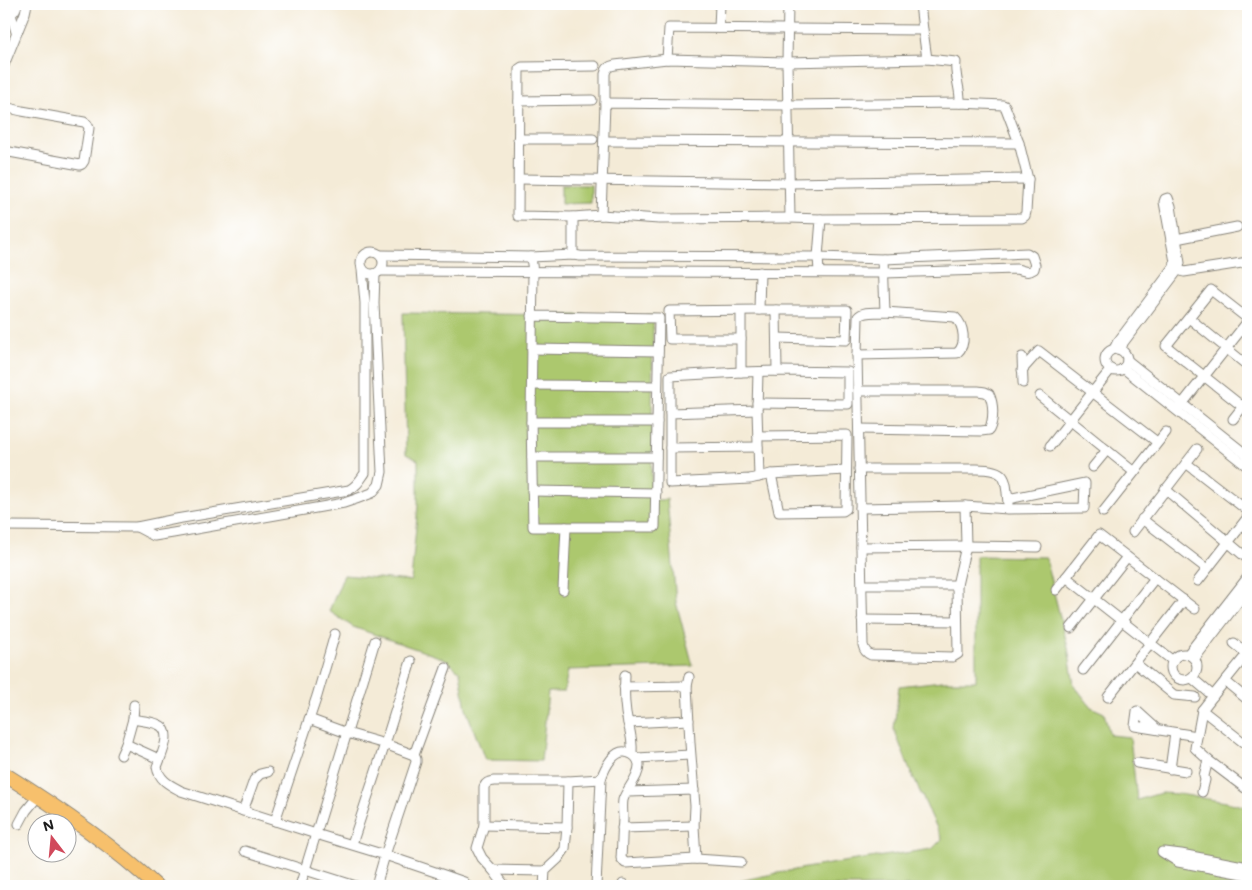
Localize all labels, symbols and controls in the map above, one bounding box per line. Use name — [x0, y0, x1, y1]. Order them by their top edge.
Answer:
north arrow — [28, 812, 78, 862]
text: N — [41, 814, 56, 836]

